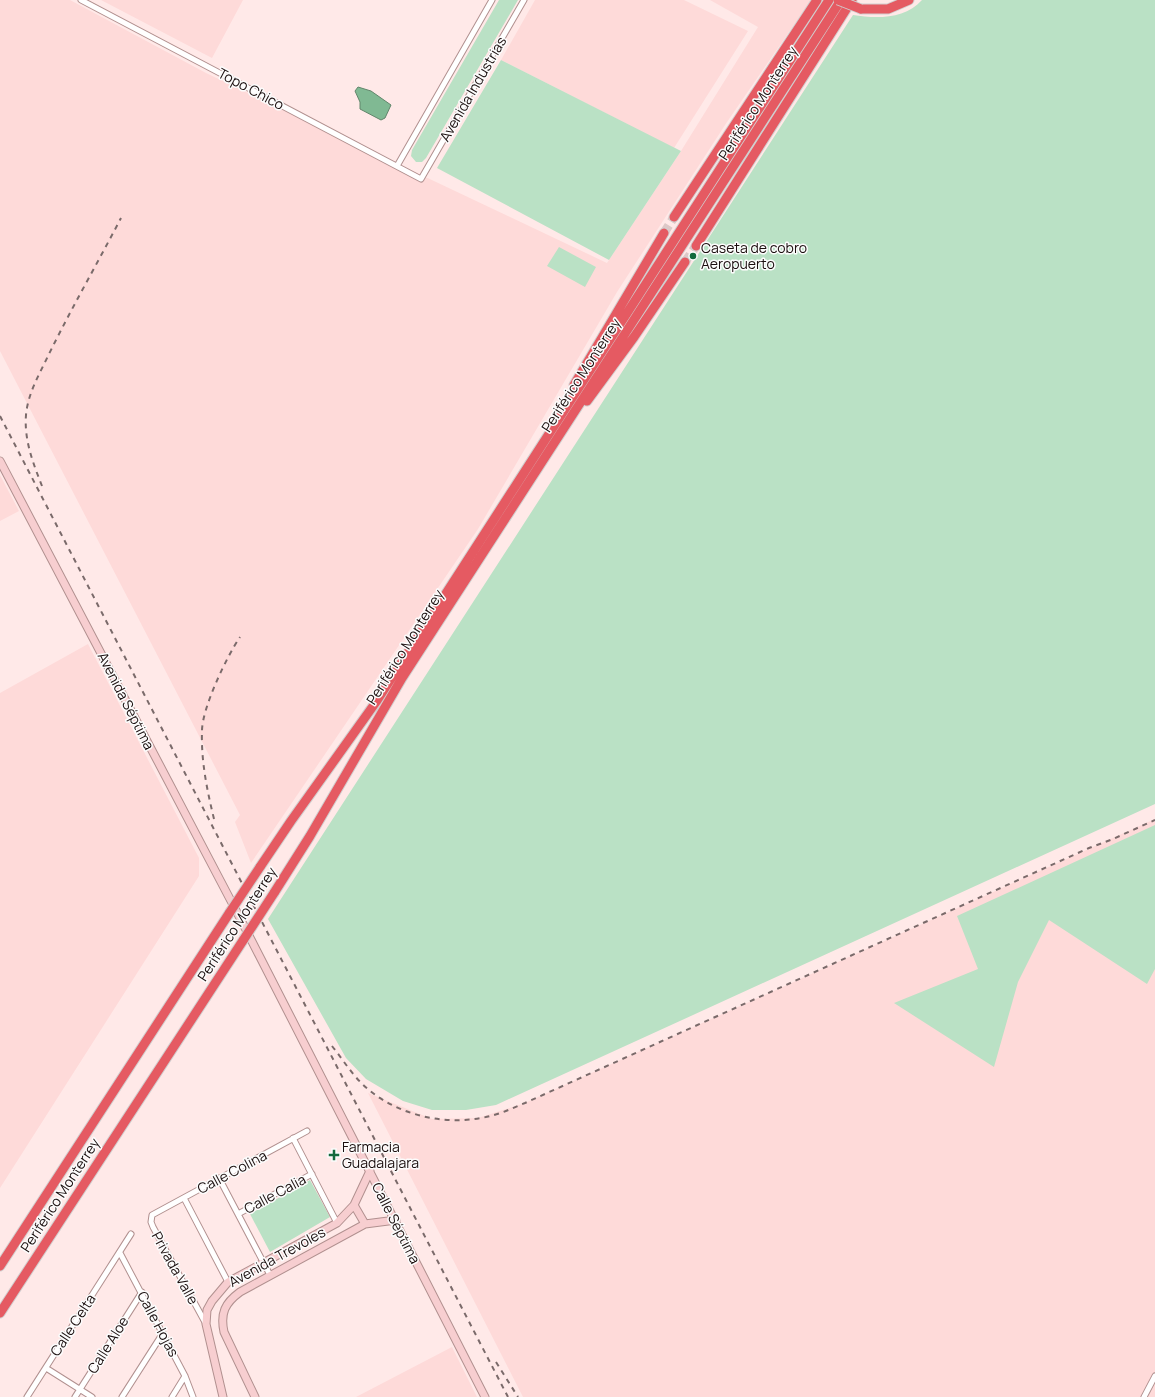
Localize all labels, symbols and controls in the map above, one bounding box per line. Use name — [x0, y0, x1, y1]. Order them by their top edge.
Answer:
street label: Avenida Industrias — [435, 33, 510, 145]
street label: Periférico Monterrey — [714, 42, 802, 163]
street label: Topo Chico — [215, 63, 288, 114]
place label: Caseta de cobro Aeropuerto — [701, 238, 807, 273]
marker: Caseta de cobro Aeropuerto — [688, 251, 698, 261]
street label: Periférico Monterrey — [537, 314, 625, 435]
street label: Periférico Monterrey — [361, 585, 448, 708]
street label: Avenida Séptima — [94, 649, 159, 753]
street label: Periférico Monterrey — [193, 863, 281, 984]
street label: Periférico Monterrey — [16, 1134, 104, 1255]
place label: Farmacia Guadalajara — [342, 1137, 419, 1172]
street label: Calle Colina — [194, 1145, 270, 1198]
marker: Farmacia Guadalajara — [329, 1150, 339, 1160]
street label: Calle Calia — [241, 1169, 309, 1218]
street label: Calle Séptima — [368, 1179, 425, 1267]
street label: Avenida Trevoles — [225, 1222, 329, 1291]
street label: Privada Valle — [148, 1228, 203, 1308]
street label: Calle Hojas — [133, 1288, 184, 1360]
street label: Calle Celta — [46, 1290, 100, 1359]
street label: Calle Aloe — [83, 1313, 133, 1377]

